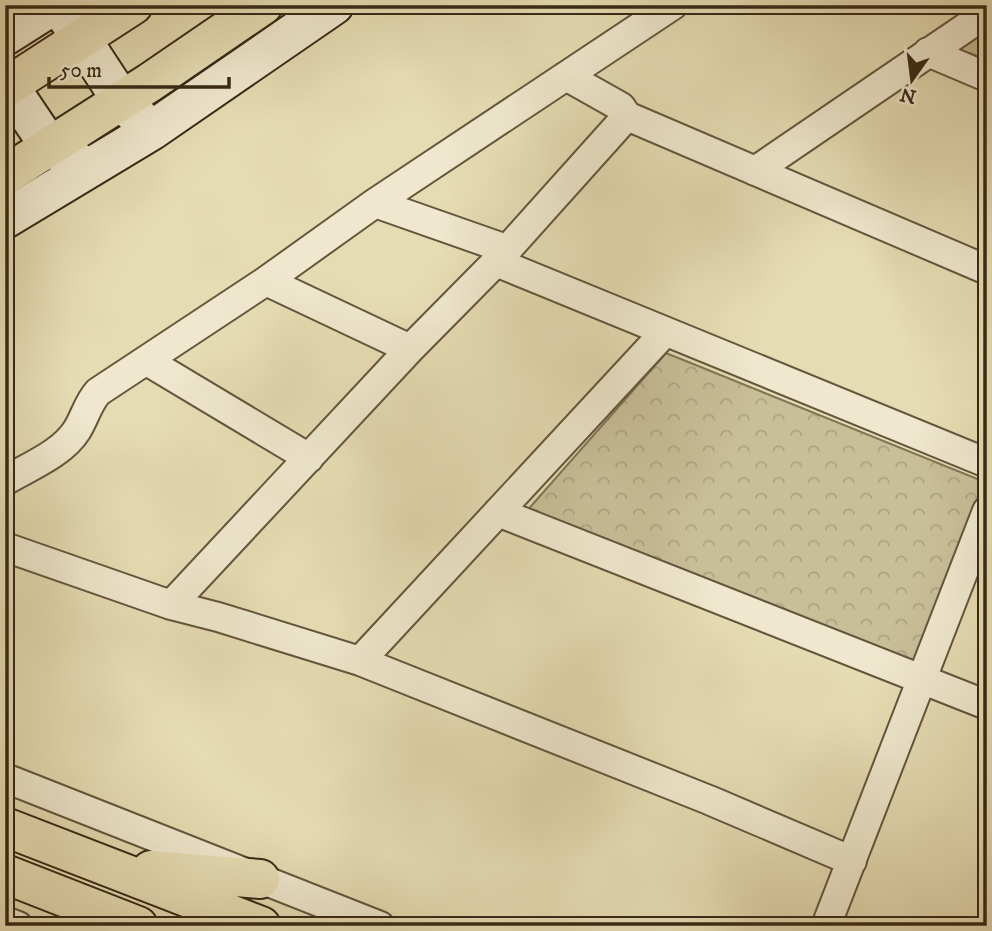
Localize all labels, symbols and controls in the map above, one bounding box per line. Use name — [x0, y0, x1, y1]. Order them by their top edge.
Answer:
scale bar — [49, 46, 229, 90]
north arrow — [876, 46, 946, 116]
text: 50 m — [60, 58, 102, 84]
text: N — [898, 82, 919, 108]

